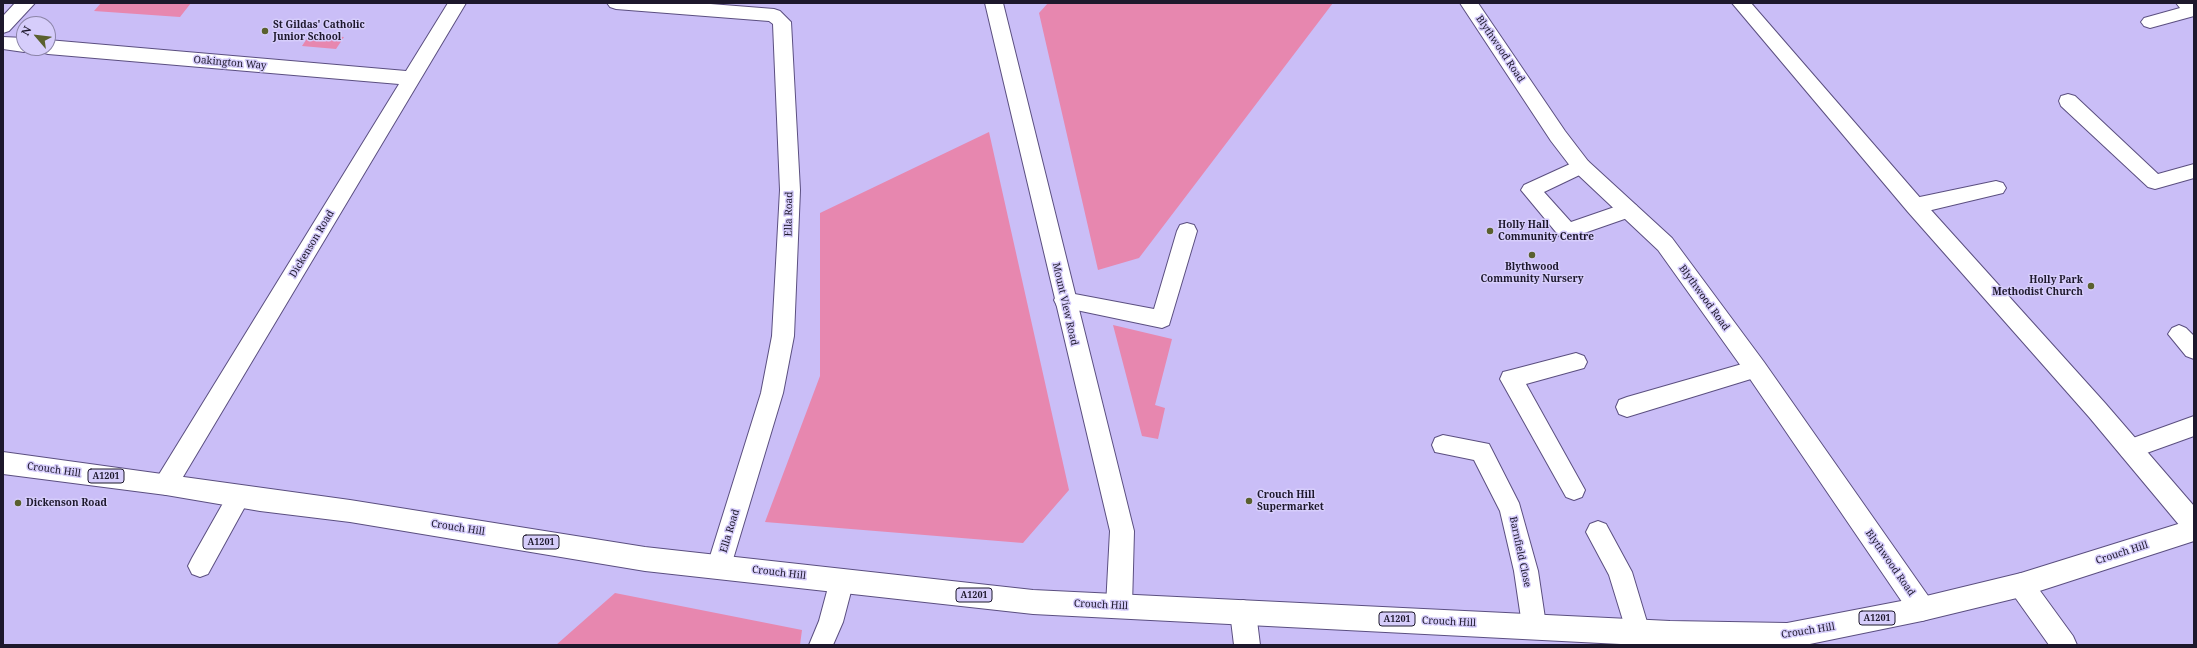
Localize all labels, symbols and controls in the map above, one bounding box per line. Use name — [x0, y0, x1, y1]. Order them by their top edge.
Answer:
street label: Blythwood Road — [1473, 13, 1527, 85]
north arrow — [16, 16, 56, 56]
place label: St Gildas' Catholic Junior School — [273, 19, 365, 42]
text: N — [17, 23, 35, 38]
marker: St Gildas' Catholic Junior School — [260, 26, 270, 36]
street label: Oakington Way — [193, 54, 267, 72]
street label: Ella Road — [783, 192, 795, 236]
street label: Dickenson Road — [287, 208, 337, 280]
place label: Holly Hall Community Centre — [1498, 219, 1594, 242]
marker: Holly Hall Community Centre — [1485, 226, 1495, 236]
marker: Blythwood Community Nursery — [1527, 250, 1537, 260]
street label: Mount View Road — [1050, 261, 1080, 347]
place label: Blythwood Community Nursery — [1480, 261, 1584, 284]
street label: Blythwood Road — [1676, 263, 1732, 333]
place label: Holly Park Methodist Church — [1992, 274, 2083, 298]
marker: Holly Park Methodist Church — [2086, 281, 2096, 291]
street label: Crouch Hill — [26, 460, 82, 480]
road number: A1201 — [88, 469, 124, 483]
place label: Crouch Hill Supermarket — [1257, 489, 1324, 512]
marker: Crouch Hill Supermarket — [1244, 496, 1254, 506]
place label: Dickenson Road — [26, 497, 107, 509]
marker: Dickenson Road — [13, 498, 23, 508]
street label: Ella Road — [718, 508, 742, 554]
street label: Barnfield Close — [1507, 516, 1533, 588]
street label: Crouch Hill — [430, 518, 486, 538]
street label: Blythwood Road — [1863, 528, 1917, 598]
road number: A1201 — [523, 535, 559, 549]
street label: Crouch Hill — [2094, 539, 2150, 567]
street label: Crouch Hill — [751, 564, 807, 582]
road number: A1201 — [956, 588, 992, 602]
street label: Crouch Hill — [1074, 598, 1128, 612]
road number: A1201 — [1859, 611, 1895, 625]
road number: A1201 — [1379, 612, 1415, 626]
street label: Crouch Hill — [1422, 615, 1476, 629]
street label: Crouch Hill — [1780, 621, 1836, 641]

